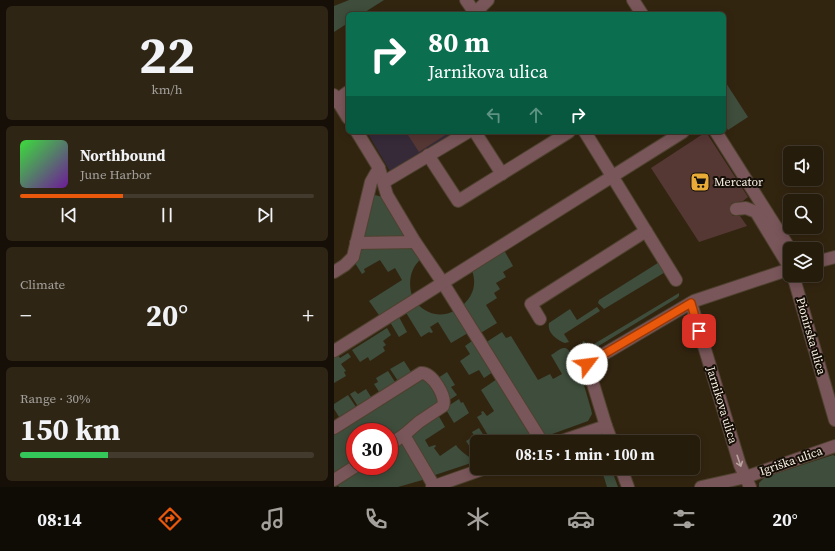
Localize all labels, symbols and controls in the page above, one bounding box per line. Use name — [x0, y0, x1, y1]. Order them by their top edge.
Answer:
text: 22 — [139, 19, 195, 90]
text: 80 m — [428, 23, 490, 61]
icon: right — [362, 28, 414, 80]
text: Jarnikova ulica — [428, 59, 548, 84]
text: km/h — [152, 81, 182, 98]
icon: left — [483, 104, 505, 126]
icon: ahead — [525, 104, 547, 126]
icon: right — [567, 104, 589, 126]
text: Northbound — [80, 145, 165, 166]
map controls — [783, 146, 823, 282]
button: sound — [783, 146, 823, 186]
text: June Harbor — [80, 166, 152, 183]
supermarket icon: Mercator — [689, 171, 711, 193]
place label: Mercator — [714, 174, 763, 190]
button: search — [783, 194, 823, 234]
icon: previous — [58, 204, 80, 226]
icon: pause — [156, 204, 178, 226]
icon: next — [254, 204, 276, 226]
button: layers — [783, 242, 823, 282]
text: Climate — [20, 276, 65, 293]
text: 20° — [146, 295, 188, 336]
street label: Pionirska ulica — [792, 295, 830, 377]
text: − — [20, 300, 32, 330]
text: + — [302, 300, 314, 330]
pin — [682, 314, 716, 348]
icon: arrive — [688, 320, 710, 342]
position arrow — [566, 343, 608, 385]
street label: Jarnikova ulica — [702, 363, 742, 446]
text: Range · 30% — [20, 390, 91, 407]
text: 150 km — [20, 409, 120, 450]
speed limit sign: 30 — [346, 423, 398, 475]
street label: Igriška ulica — [757, 442, 826, 479]
text: 08:15 · 1 min · 100 m — [516, 444, 655, 465]
one-way arrow — [736, 454, 743, 467]
icon: directions — [156, 505, 184, 533]
icon: music — [259, 505, 287, 533]
icon: phone — [362, 505, 390, 533]
icon: climate — [464, 505, 492, 533]
icon: car — [567, 505, 595, 533]
icon: filters — [670, 505, 698, 533]
text: 08:14 — [37, 507, 82, 532]
text: 20° — [772, 507, 798, 532]

